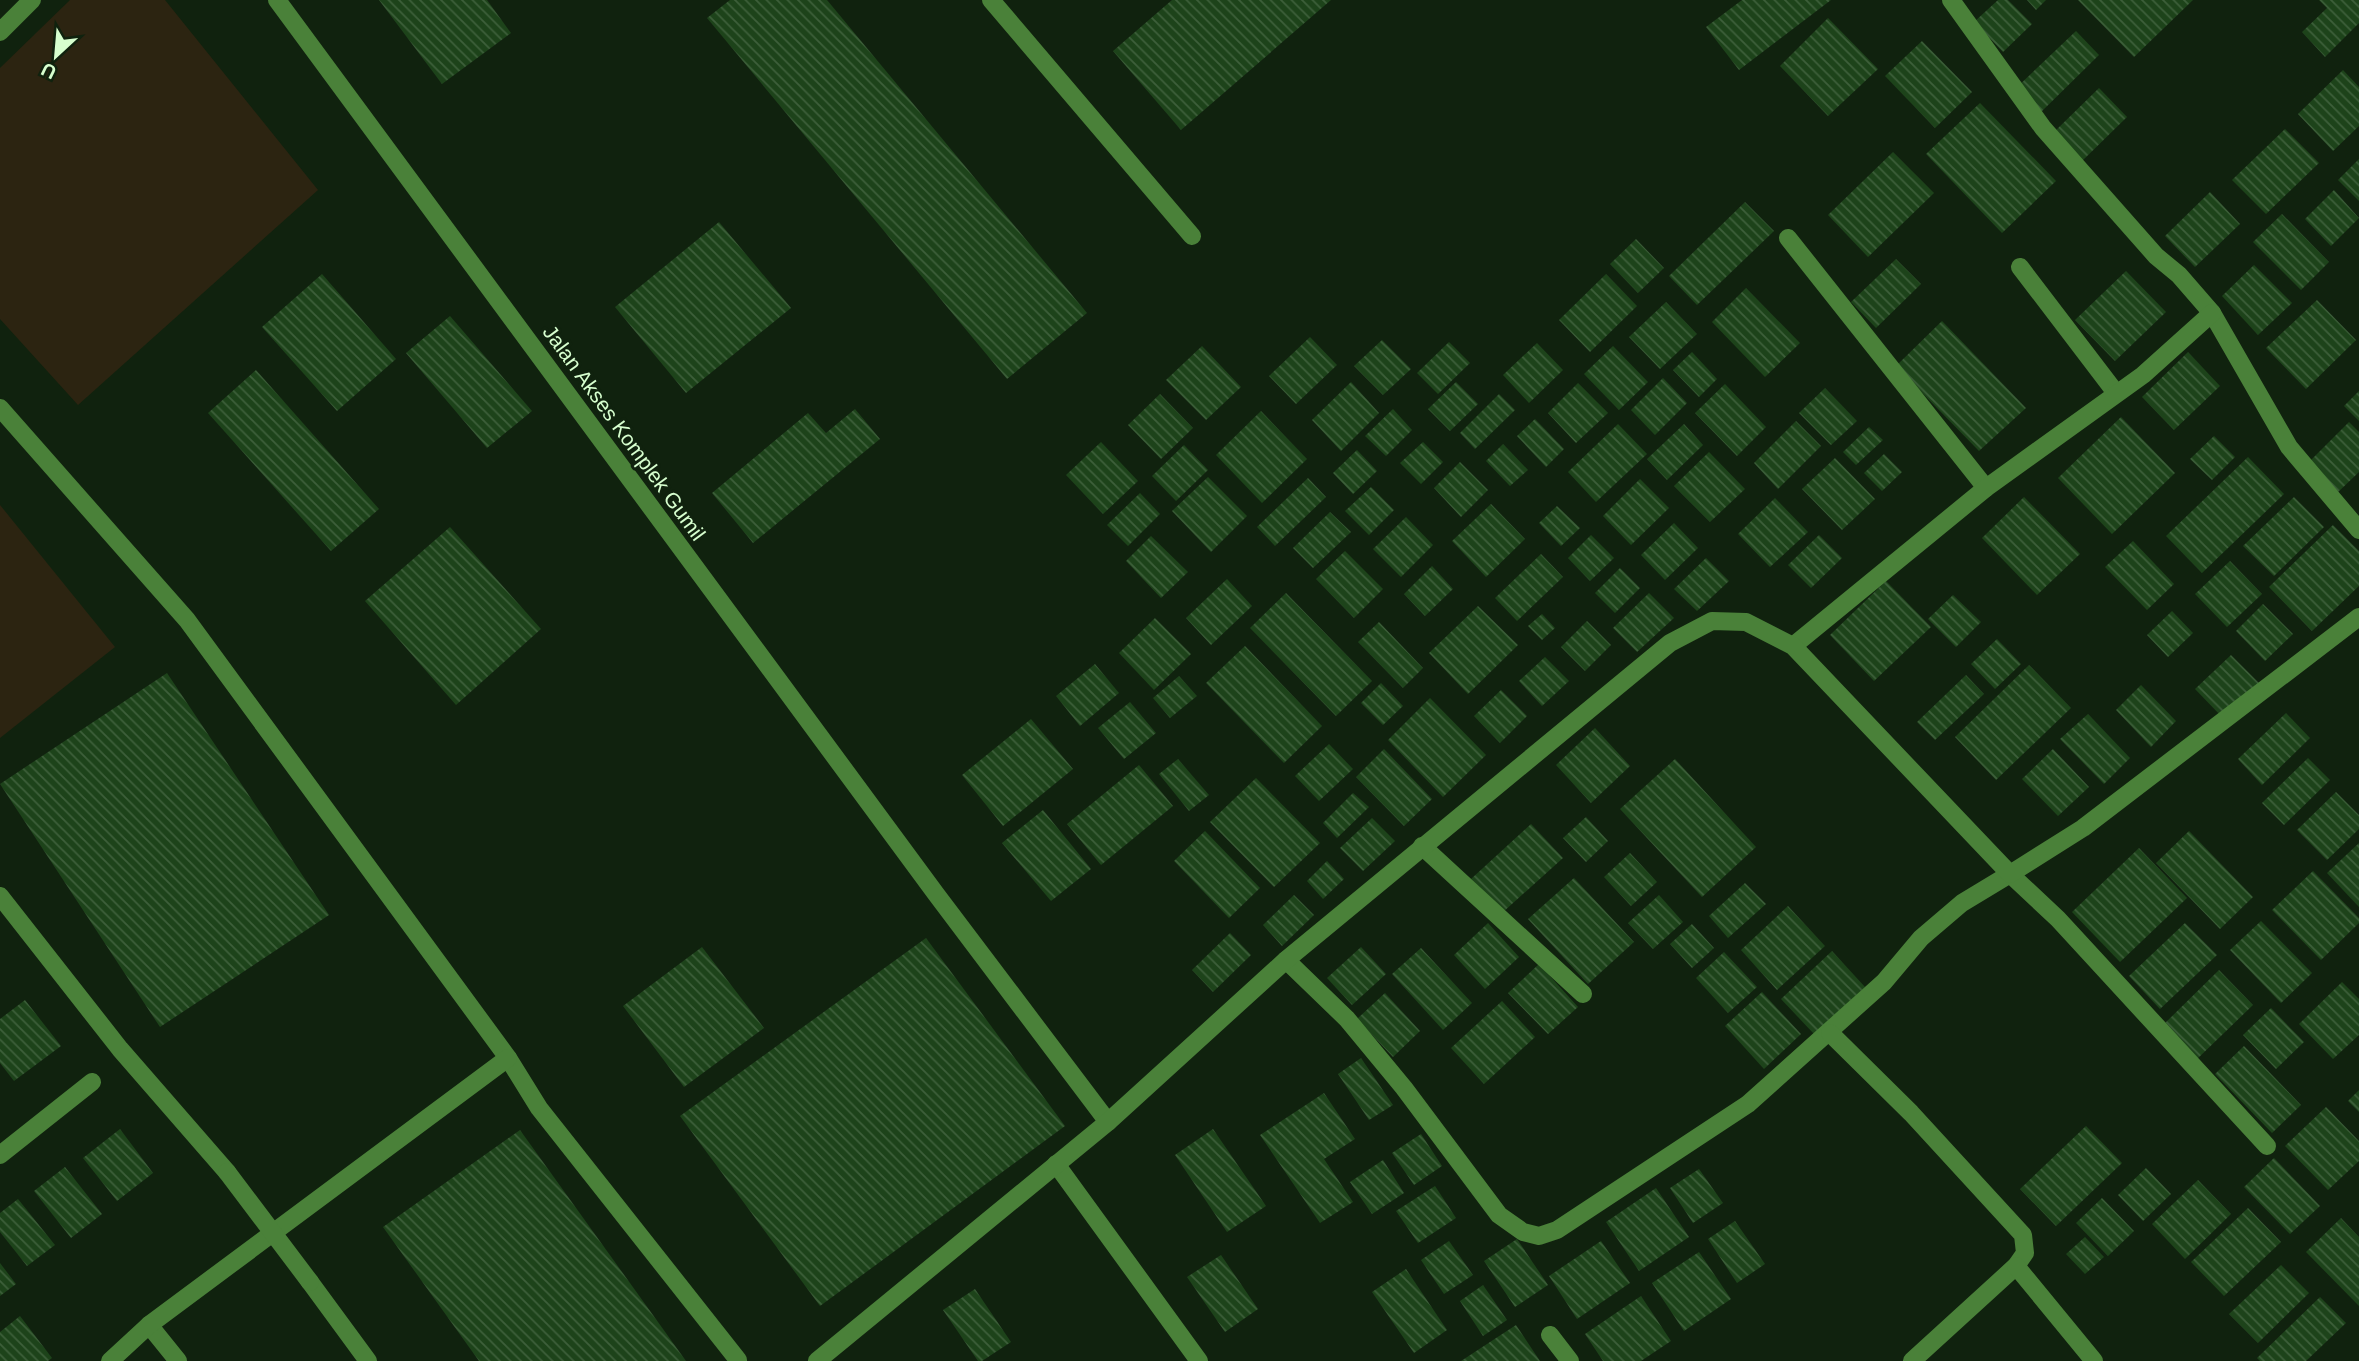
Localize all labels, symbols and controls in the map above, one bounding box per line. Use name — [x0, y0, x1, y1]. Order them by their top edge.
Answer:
north arrow — [21, 21, 91, 91]
text: U — [38, 58, 60, 83]
street label: Jalan Akses Komplek Gumil — [539, 321, 710, 545]

